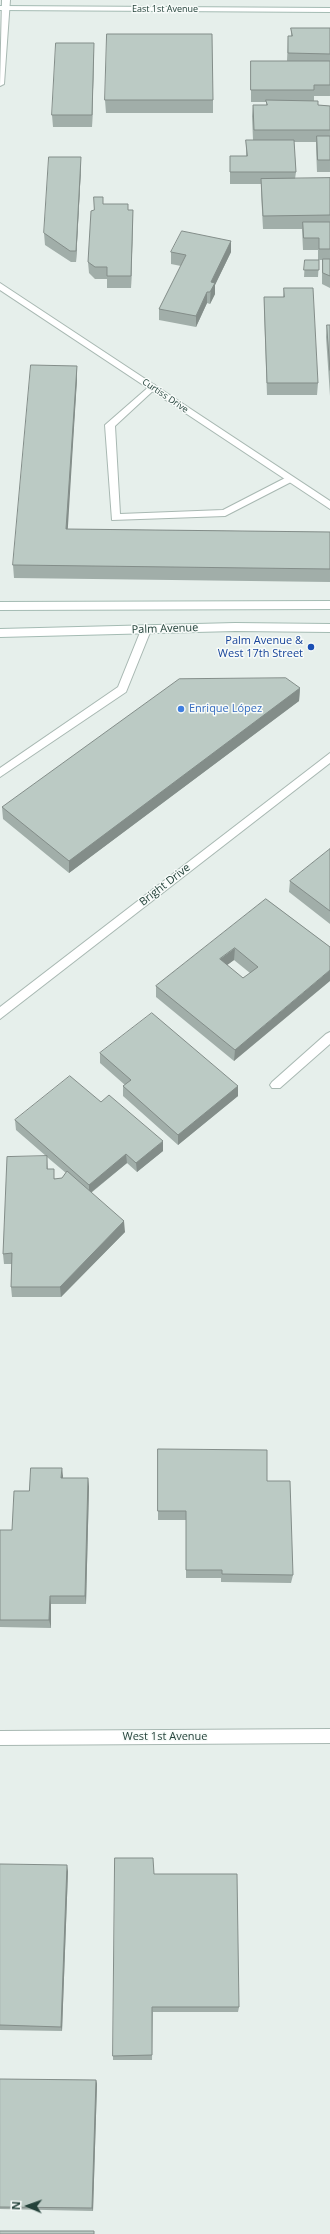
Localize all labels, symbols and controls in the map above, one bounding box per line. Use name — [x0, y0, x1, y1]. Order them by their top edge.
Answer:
street label: East 1st Avenue — [132, 4, 198, 14]
street label: Curtiss Drive — [140, 377, 190, 415]
street label: Palm Avenue — [131, 621, 199, 637]
place label: Palm Avenue & West 17th Street — [218, 634, 303, 660]
marker: Palm Avenue & West 17th Street — [306, 642, 316, 652]
place label: Enrique López — [189, 702, 262, 716]
marker: Enrique López — [176, 704, 186, 714]
street label: Bright Drive — [137, 861, 193, 909]
street label: West 1st Avenue — [123, 1730, 207, 1744]
north arrow — [8, 2186, 48, 2226]
text: N — [8, 2201, 23, 2210]

